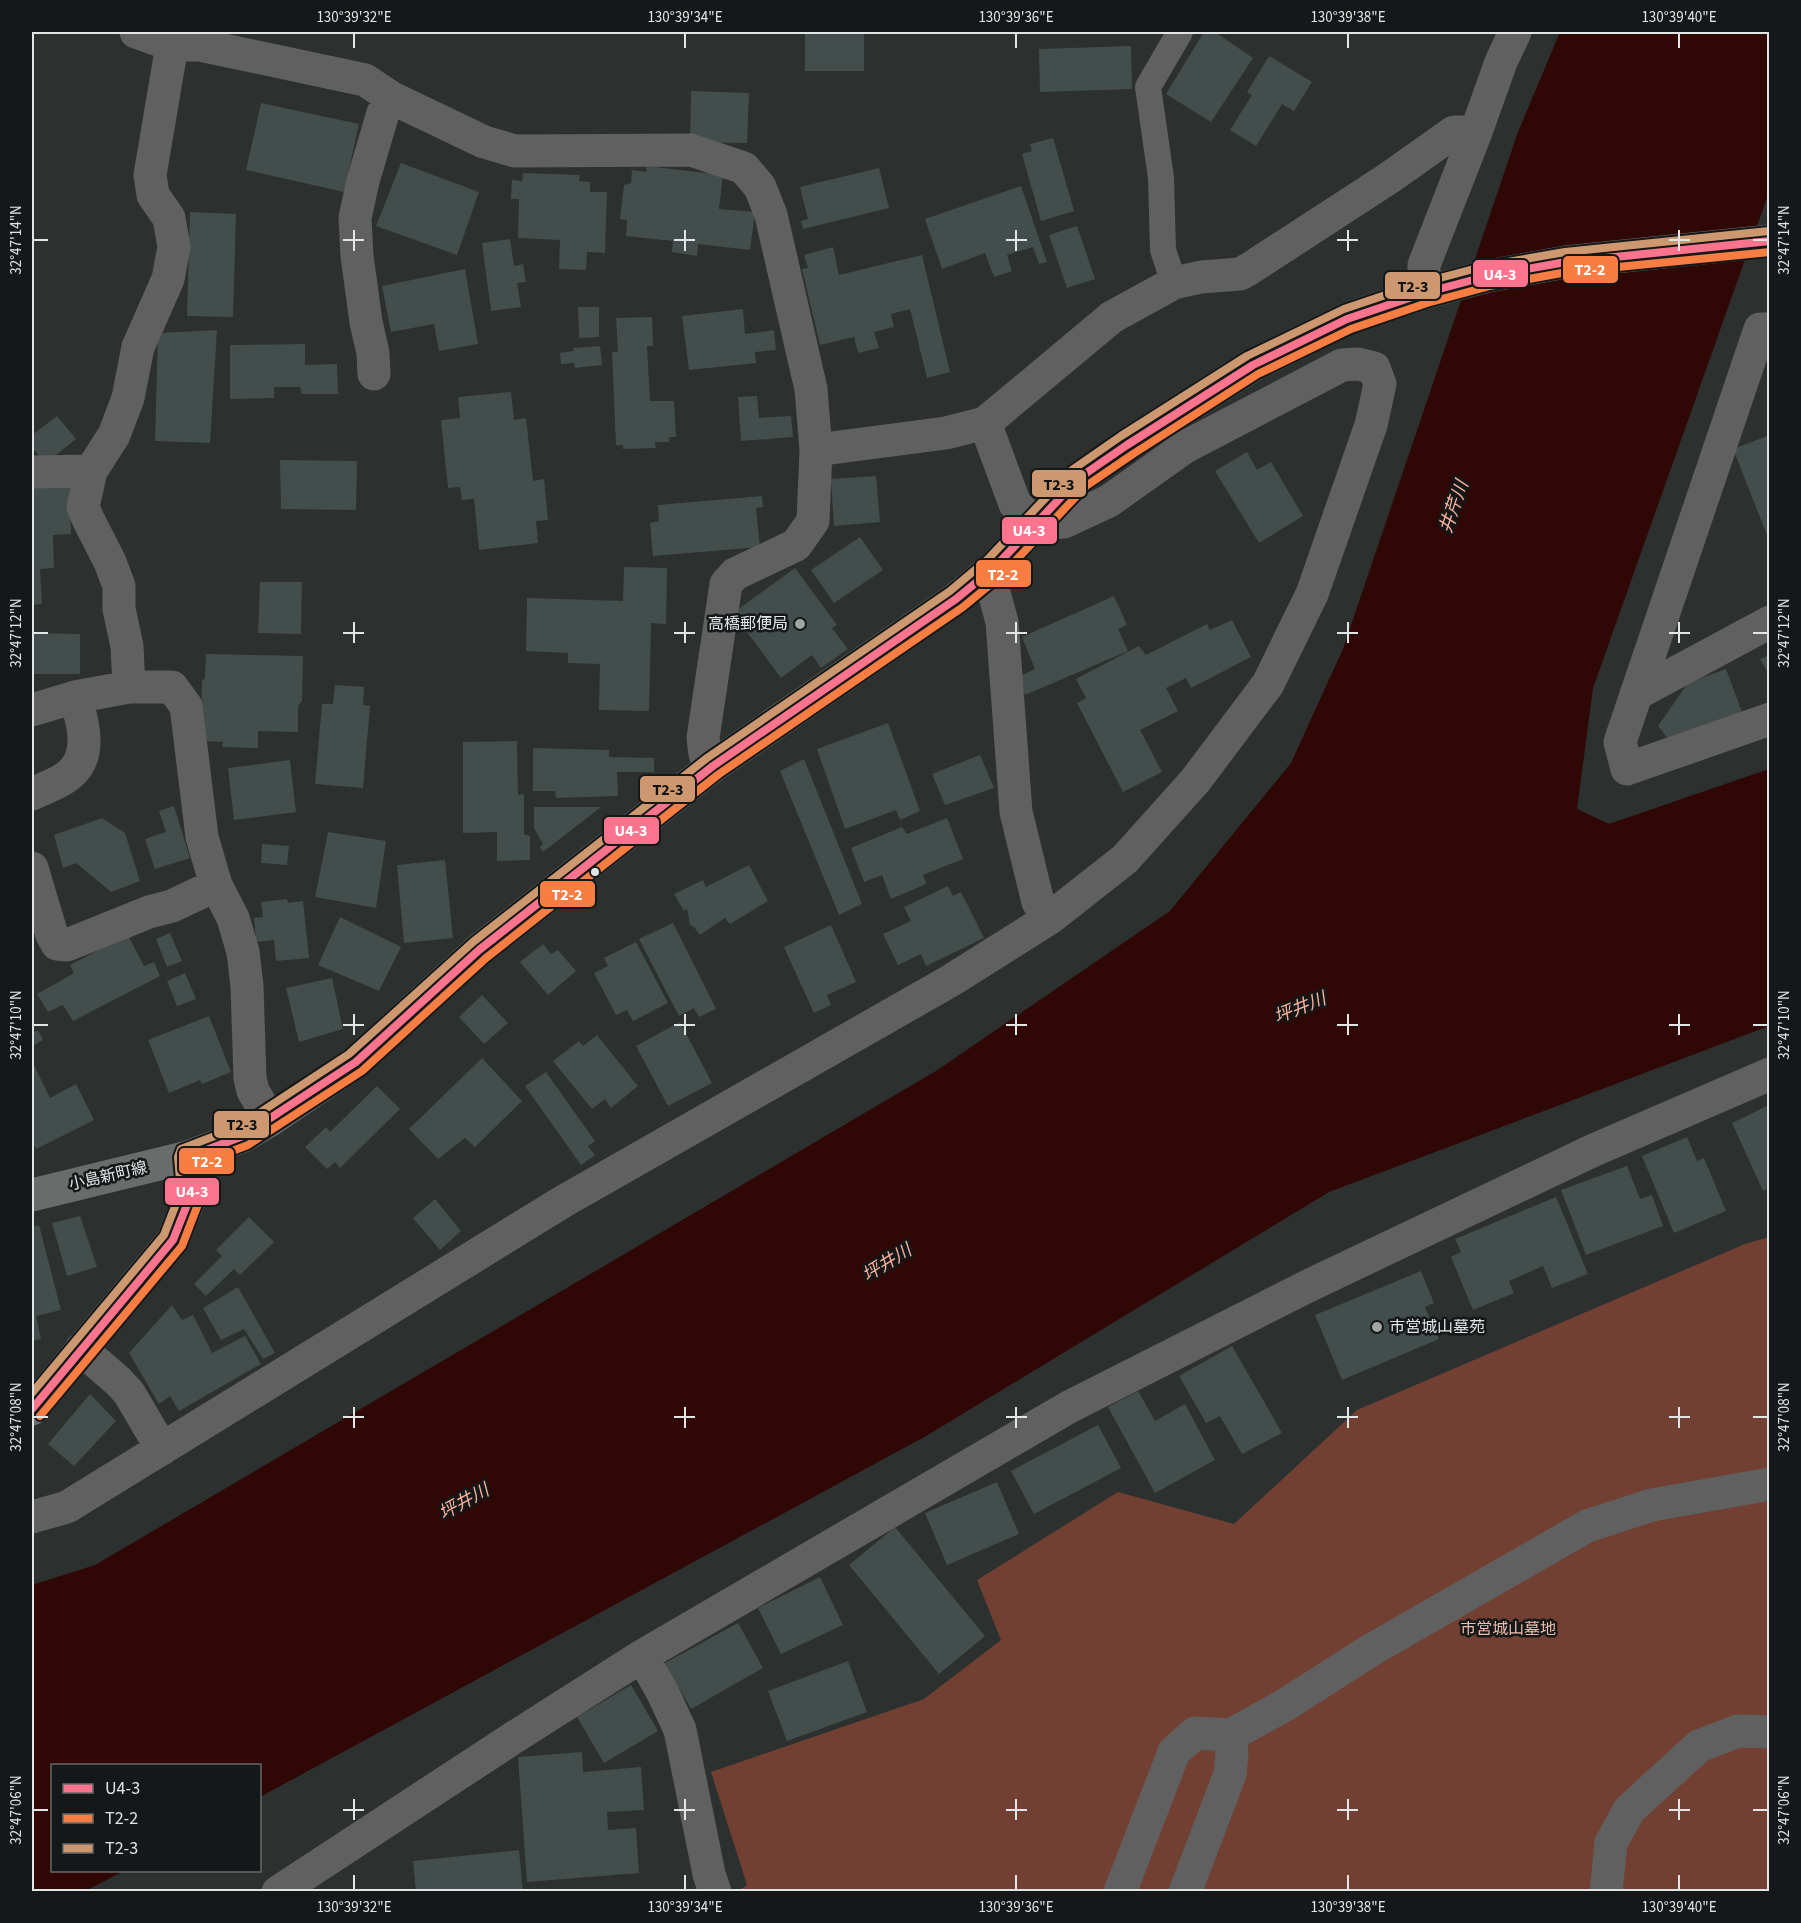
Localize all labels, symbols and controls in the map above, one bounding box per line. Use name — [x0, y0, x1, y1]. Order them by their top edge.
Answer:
text: 130°39'32"E — [316, 7, 392, 28]
text: 130°39'34"E — [647, 7, 723, 28]
text: 130°39'36"E — [978, 7, 1054, 28]
text: 130°39'38"E — [1310, 7, 1386, 28]
text: 130°39'40"E — [1641, 7, 1717, 28]
text: 32°47'14"N — [6, 205, 27, 275]
text: 32°47'14"N — [1774, 205, 1795, 275]
line badge: T2-2 — [1562, 255, 1619, 284]
line badge: U4-3 — [1472, 259, 1529, 288]
text: T2-2 — [1574, 259, 1606, 281]
text: U4-3 — [1484, 264, 1516, 286]
line badge: T2-3 — [1384, 271, 1441, 300]
text: T2-3 — [1397, 276, 1429, 298]
line badge: T2-3 — [1031, 469, 1087, 498]
text: T2-3 — [1043, 474, 1075, 496]
water label: 井芹川 — [1433, 476, 1475, 537]
line badge: U4-3 — [1001, 516, 1058, 545]
text: U4-3 — [1013, 520, 1045, 542]
line badge: T2-2 — [975, 559, 1032, 588]
text: T2-2 — [987, 564, 1019, 586]
text: 32°47'12"N — [6, 598, 27, 668]
text: 32°47'12"N — [1774, 598, 1795, 668]
place label: 高橋郵便局 — [708, 613, 788, 635]
marker: 高橋郵便局 — [793, 617, 807, 631]
line badge: T2-3 — [639, 775, 696, 803]
text: T2-3 — [652, 779, 684, 801]
line badge: U4-3 — [603, 816, 660, 845]
text: U4-3 — [615, 820, 647, 842]
unlabelled marker — [589, 866, 601, 878]
line badge: T2-2 — [539, 880, 596, 908]
text: T2-2 — [551, 884, 583, 906]
water label: 坪井川 — [1270, 986, 1332, 1030]
text: 32°47'10"N — [6, 990, 27, 1060]
text: 32°47'10"N — [1774, 990, 1795, 1060]
line badge: T2-3 — [213, 1110, 270, 1139]
text: T2-3 — [226, 1114, 258, 1136]
line badge: T2-2 — [178, 1147, 235, 1175]
text: T2-2 — [191, 1151, 223, 1173]
street label: 小島新町線 — [67, 1156, 149, 1196]
line badge: U4-3 — [164, 1177, 220, 1206]
text: U4-3 — [176, 1181, 208, 1203]
water label: 坪井川 — [857, 1237, 918, 1288]
place label: 市営城山墓苑 — [1389, 1316, 1485, 1338]
marker: 市営城山墓苑 — [1370, 1320, 1384, 1334]
text: 32°47'08"N — [6, 1382, 27, 1452]
text: 32°47'08"N — [1774, 1382, 1795, 1452]
water label: 坪井川 — [434, 1477, 495, 1526]
park label: 市営城山墓地 — [1460, 1618, 1556, 1640]
legend — [51, 1764, 261, 1872]
text: 32°47'06"N — [6, 1775, 27, 1845]
text: 32°47'06"N — [1774, 1775, 1795, 1845]
text: U4-3 — [105, 1776, 140, 1801]
text: T2-2 — [105, 1806, 138, 1831]
text: T2-3 — [105, 1836, 138, 1861]
text: 130°39'32"E — [316, 1897, 392, 1918]
text: 130°39'34"E — [647, 1897, 723, 1918]
text: 130°39'36"E — [978, 1897, 1054, 1918]
text: 130°39'38"E — [1310, 1897, 1386, 1918]
text: 130°39'40"E — [1641, 1897, 1717, 1918]

